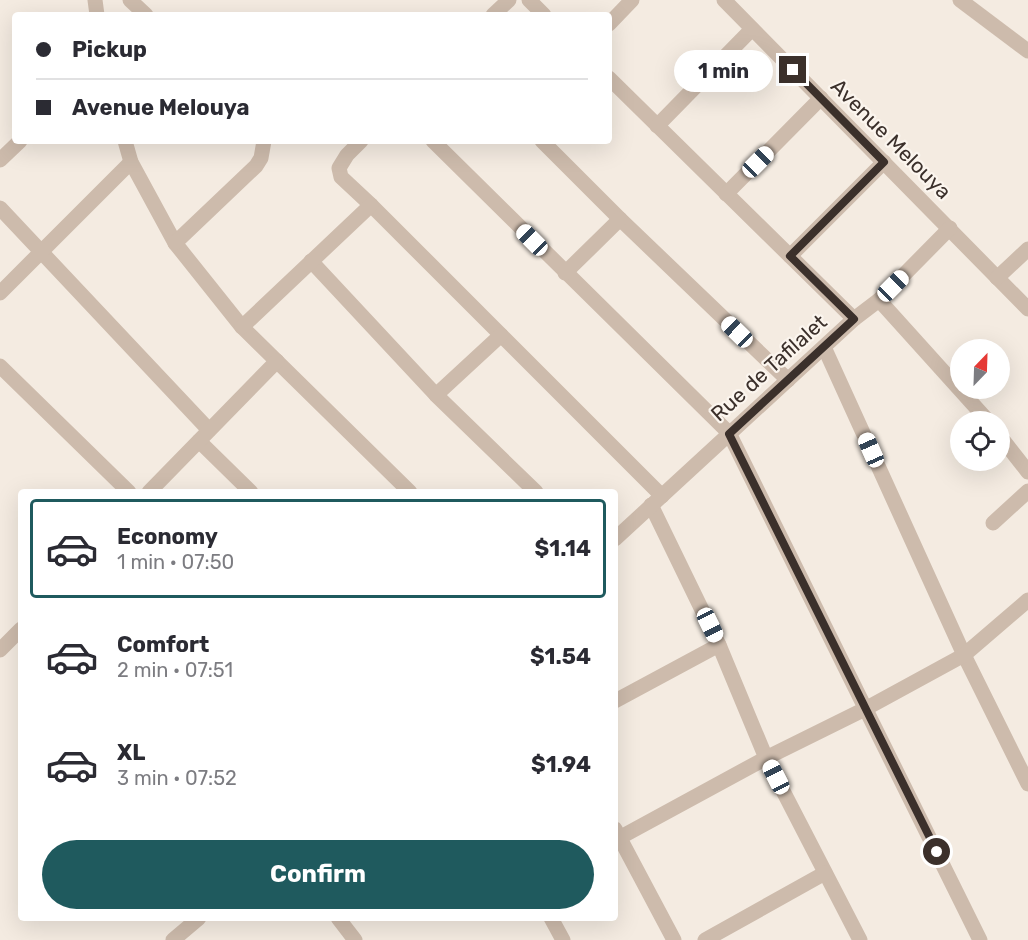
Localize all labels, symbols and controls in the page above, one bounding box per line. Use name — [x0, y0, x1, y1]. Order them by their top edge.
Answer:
text: Pickup — [72, 36, 147, 63]
callout: 1 min — [673, 49, 772, 91]
route end — [779, 56, 806, 83]
text: 1 min — [698, 59, 749, 83]
street label: Avenue Melouya — [826, 73, 957, 204]
text: Avenue Melouya — [72, 94, 249, 121]
car — [739, 143, 777, 181]
car — [513, 221, 551, 259]
car — [874, 267, 912, 305]
street label: Rue de Tafilalet — [706, 309, 832, 426]
car — [718, 313, 756, 351]
north arrow — [950, 339, 1010, 399]
map controls — [950, 339, 1010, 471]
button: locate — [950, 411, 1010, 471]
car — [855, 430, 887, 470]
icon: car — [45, 522, 99, 576]
text: Economy — [117, 523, 218, 550]
text: $1.14 — [535, 535, 591, 562]
text: 1 min · 07:50 — [117, 550, 234, 574]
car — [694, 605, 726, 645]
icon: car — [45, 630, 99, 684]
text: Comfort — [117, 631, 209, 658]
text: $1.54 — [530, 643, 591, 670]
text: 2 min · 07:51 — [117, 658, 233, 682]
icon: car — [45, 738, 99, 792]
text: XL — [117, 739, 145, 766]
text: $1.94 — [531, 751, 591, 778]
car — [760, 757, 792, 797]
text: 3 min · 07:52 — [117, 766, 237, 790]
route start — [923, 838, 950, 865]
button: Confirm — [42, 840, 594, 909]

